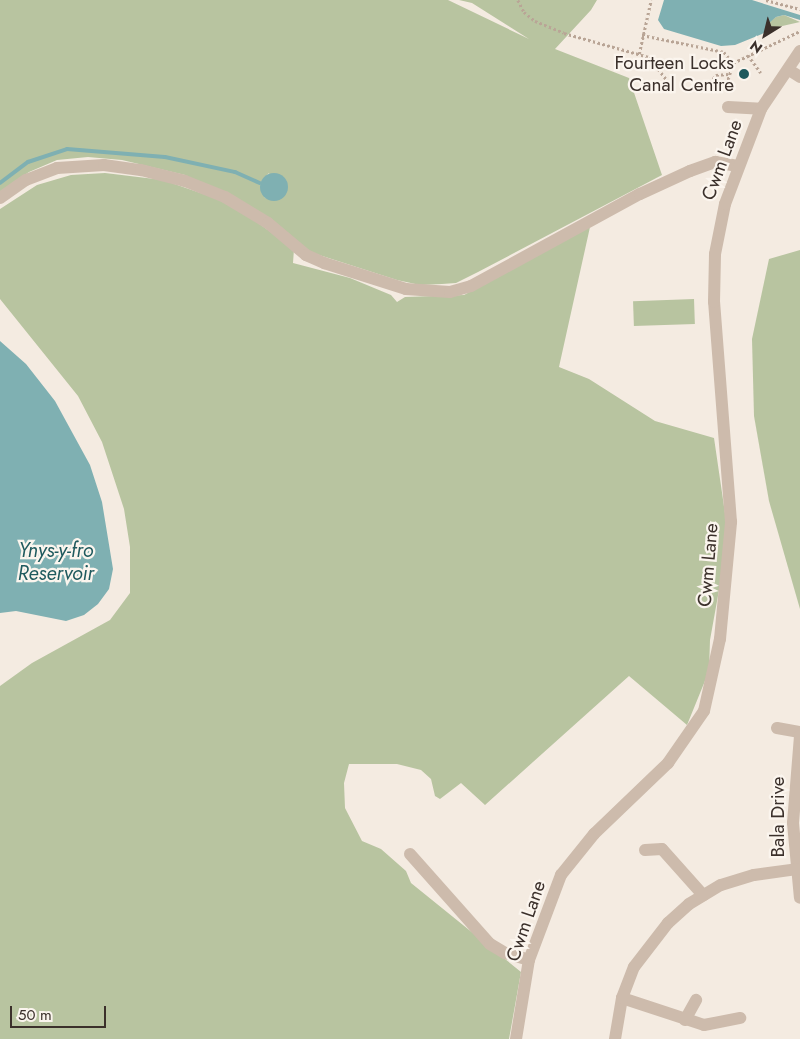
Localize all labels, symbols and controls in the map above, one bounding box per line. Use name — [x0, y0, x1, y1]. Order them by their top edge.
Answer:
north arrow — [740, 10, 790, 60]
text: N — [746, 36, 767, 58]
place label: Fourteen Locks Canal Centre — [614, 52, 734, 96]
marker: Fourteen Locks Canal Centre — [738, 68, 750, 80]
street label: Cwm Lane — [697, 117, 747, 203]
street label: Cwm Lane — [693, 522, 723, 608]
water label: Ynys-y-fro Reservoir — [18, 539, 94, 586]
street label: Bala Drive — [767, 776, 789, 858]
street label: Cwm Lane — [502, 878, 550, 964]
scale bar — [12, 996, 109, 1028]
text: 50 m — [18, 1004, 52, 1026]

